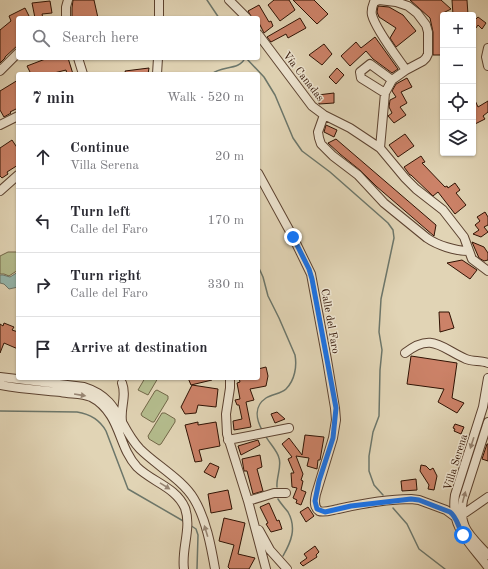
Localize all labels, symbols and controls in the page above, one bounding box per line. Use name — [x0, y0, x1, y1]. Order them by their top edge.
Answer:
map controls — [440, 12, 476, 156]
button: + — [440, 12, 476, 48]
search box — [16, 16, 260, 60]
icon: search — [30, 27, 52, 49]
text: Search here — [62, 31, 139, 46]
button: − — [440, 48, 476, 84]
street label: Vía Canadas — [280, 50, 326, 104]
button: locate — [440, 84, 476, 120]
text: 7 min — [32, 90, 75, 107]
text: Walk · 520 m — [167, 91, 244, 104]
button: layers — [440, 120, 476, 156]
text: Continue — [70, 141, 129, 156]
icon: ahead — [32, 146, 54, 168]
text: 20 m — [215, 150, 244, 163]
text: Villa Serena — [70, 159, 139, 172]
text: Turn left — [70, 205, 130, 220]
icon: left — [32, 210, 54, 232]
text: 170 m — [207, 214, 244, 227]
text: Calle del Faro — [70, 223, 148, 236]
route end — [284, 228, 302, 246]
text: Turn right — [70, 269, 141, 284]
icon: right — [32, 274, 54, 296]
text: 330 m — [207, 278, 244, 291]
text: Calle del Faro — [70, 287, 148, 300]
street label: Calle del Faro — [318, 288, 341, 355]
icon: arrive — [32, 338, 54, 360]
text: Arrive at destination — [70, 341, 208, 356]
one-way arrow — [74, 392, 86, 398]
street label: Villa Serena — [443, 432, 470, 492]
one-way arrow — [469, 437, 475, 449]
one-way arrow — [160, 482, 170, 490]
one-way arrow — [461, 491, 467, 503]
one-way arrow — [203, 525, 209, 537]
route start — [454, 526, 472, 544]

